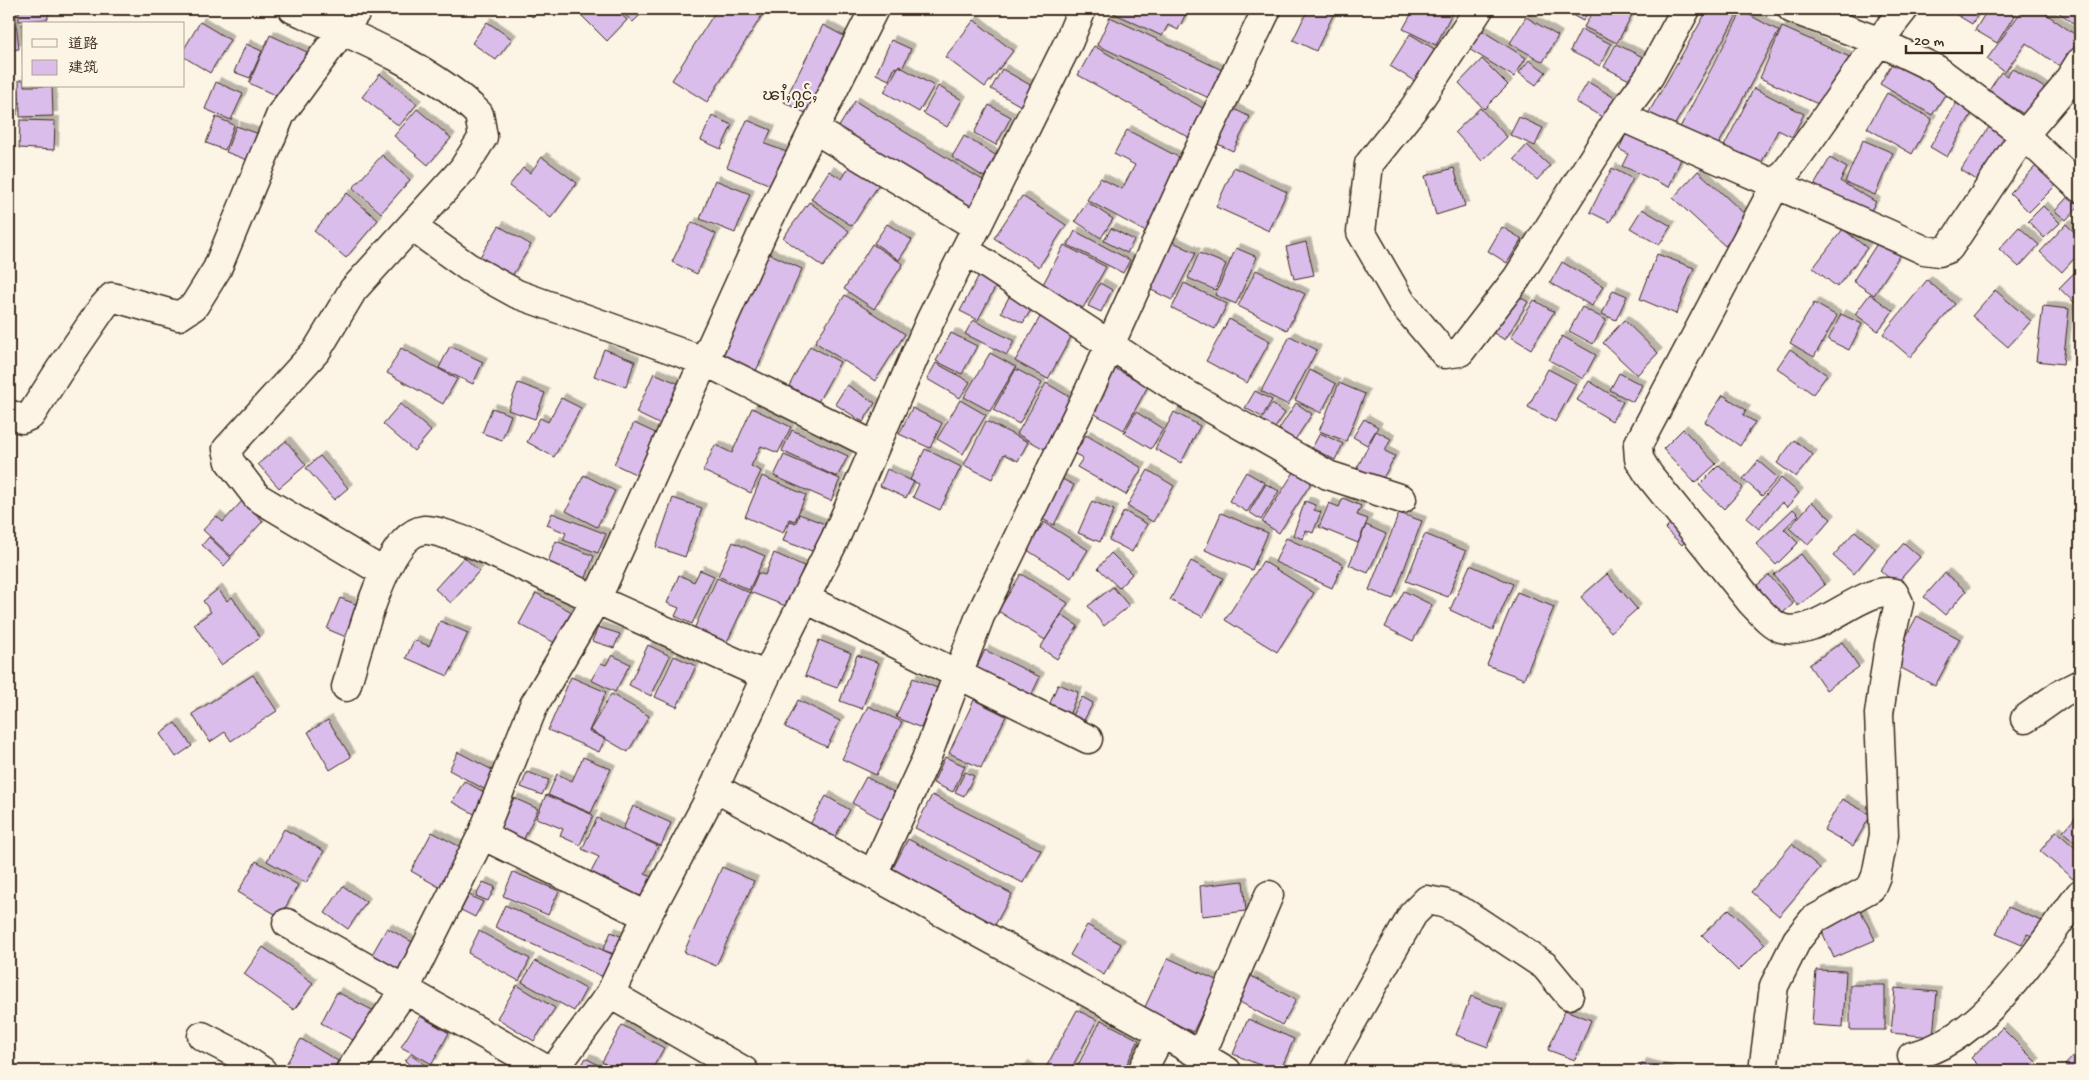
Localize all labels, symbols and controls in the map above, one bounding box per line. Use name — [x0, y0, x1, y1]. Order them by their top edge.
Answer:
legend — [22, 22, 185, 88]
scale bar — [1906, 22, 1983, 54]
text: 20 m — [1914, 33, 1944, 51]
text: 道路 — [68, 36, 98, 54]
text: 建筑 — [68, 60, 98, 78]
district label: ၽၢႆႇႁွင်ႇ — [762, 83, 818, 108]

